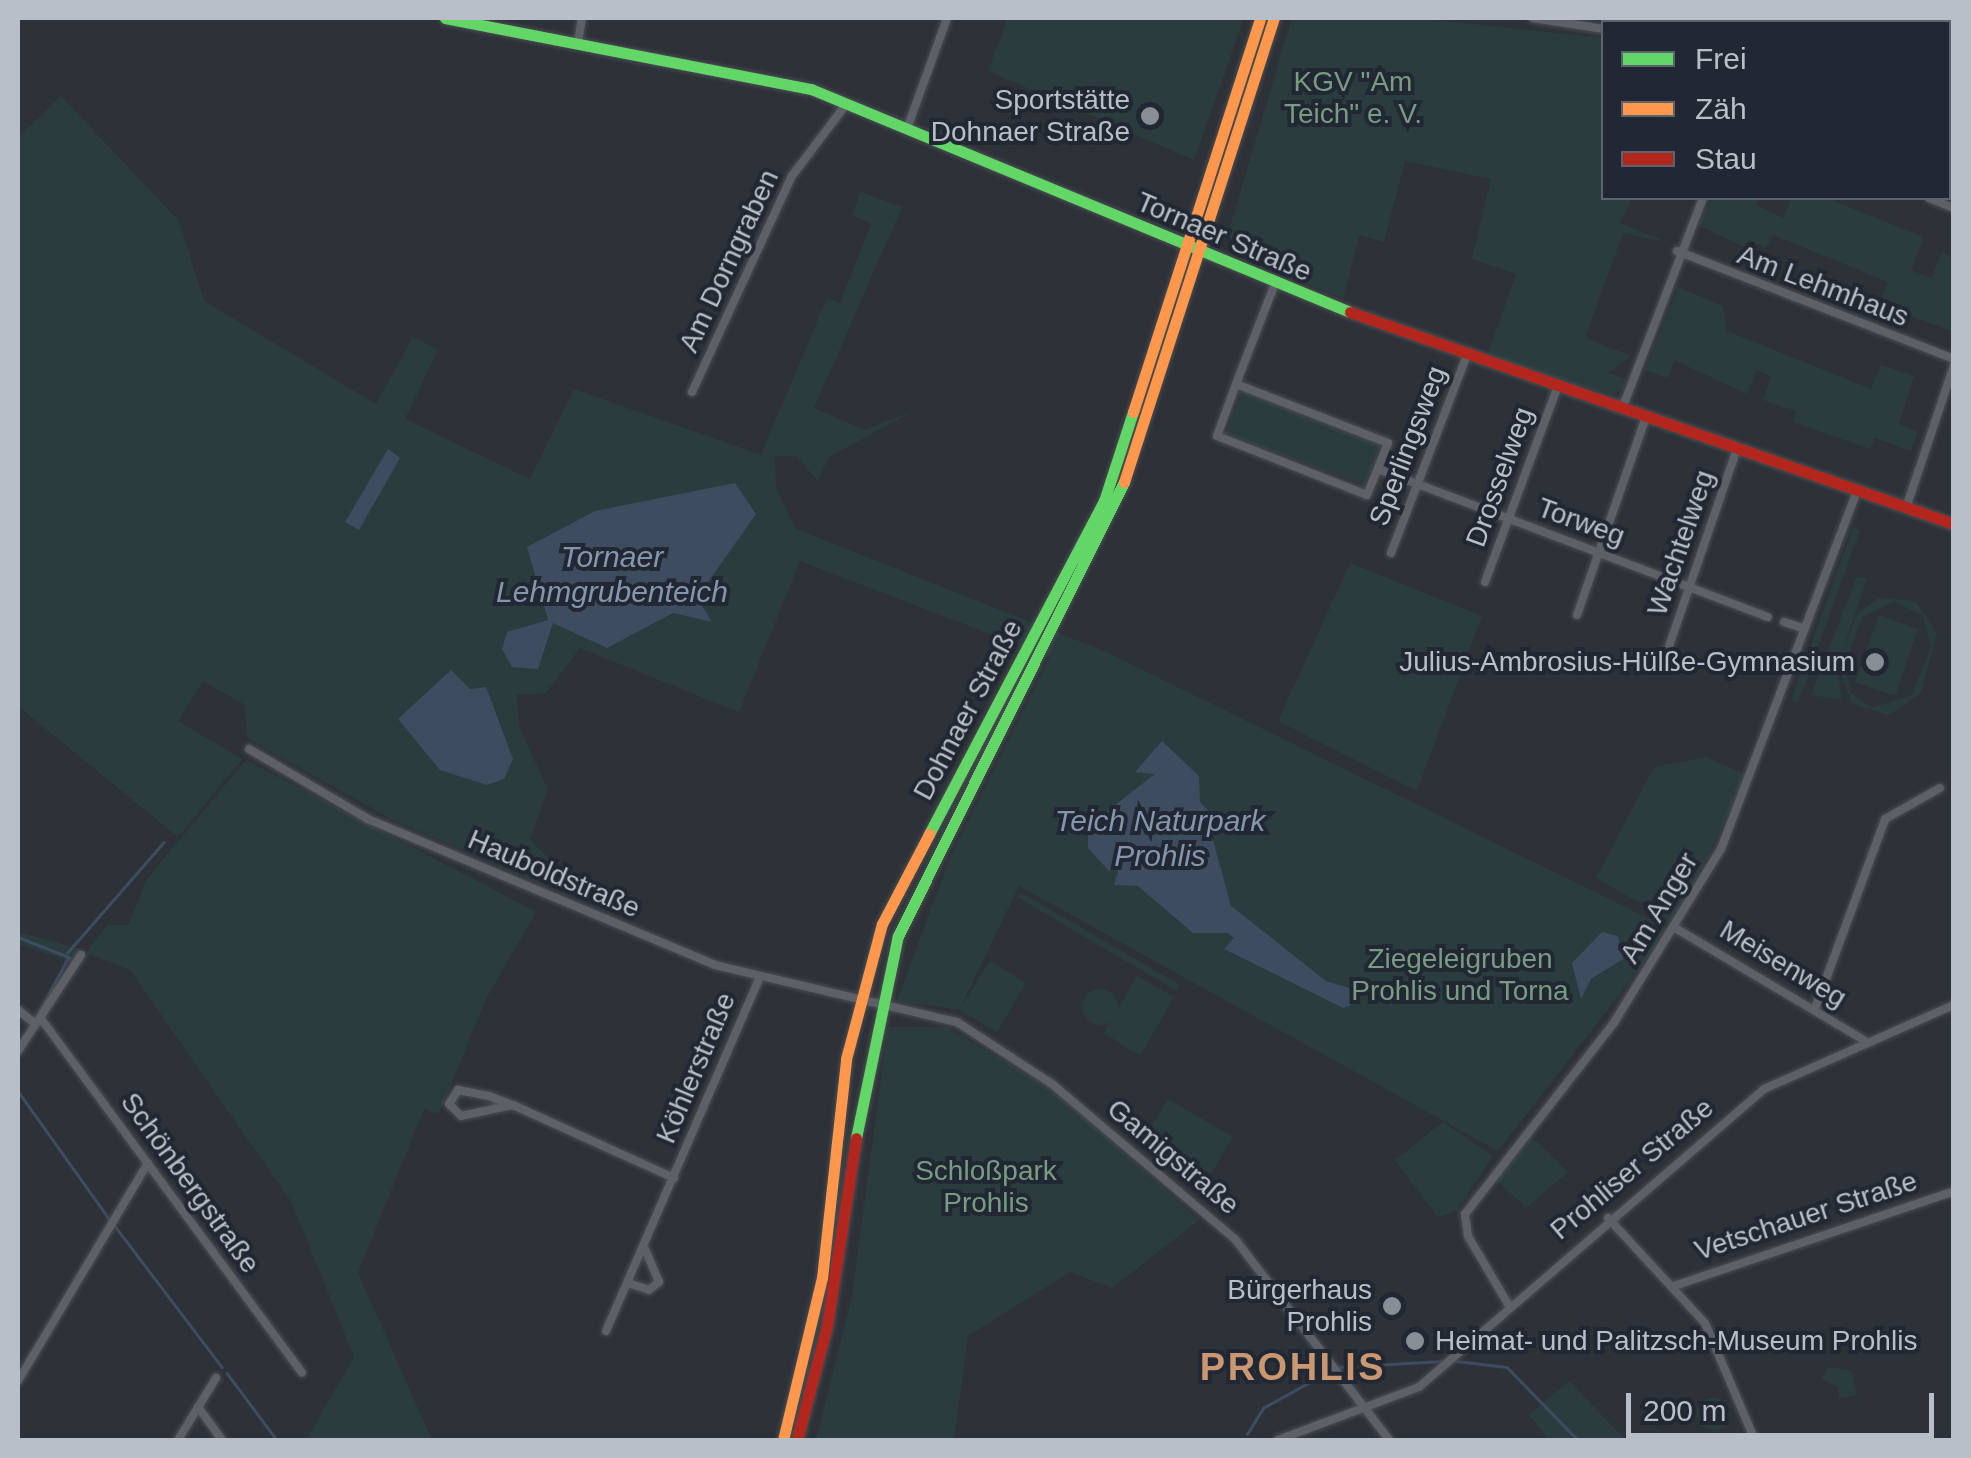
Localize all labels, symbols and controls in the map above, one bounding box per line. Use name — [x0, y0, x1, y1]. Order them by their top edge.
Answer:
legend — [1601, 20, 1951, 200]
text: Frei — [1695, 42, 1747, 75]
park label: KGV "Am Teich" e. V. — [1284, 65, 1422, 131]
place label: Sportstätte Dohnaer Straße — [931, 83, 1130, 149]
text: Zäh — [1695, 92, 1747, 125]
marker: Sportstätte Dohnaer Straße — [1139, 105, 1161, 127]
text: Stau — [1695, 142, 1757, 175]
street label: Am Dorngraben — [672, 164, 786, 358]
street label: Tornaer Straße — [1131, 185, 1317, 289]
street label: Am Lehmhaus — [1733, 238, 1913, 334]
street label: Sperlingsweg — [1362, 362, 1454, 530]
street label: Drosselweg — [1459, 403, 1541, 551]
street label: Wachtelweg — [1640, 466, 1722, 620]
street label: Torweg — [1533, 491, 1629, 553]
water label: Tornaer Lehmgrubenteich — [496, 539, 728, 610]
street label: Dohnaer Straße — [906, 614, 1030, 806]
place label: Julius-Ambrosius-Hülße-Gymnasium — [1399, 645, 1855, 679]
marker: Julius-Ambrosius-Hülße-Gymnasium — [1864, 651, 1886, 673]
water label: Teich Naturpark Prohlis — [1055, 803, 1265, 874]
street label: Hauboldstraße — [463, 823, 645, 925]
street label: Am Anger — [1613, 846, 1705, 970]
street label: Meisenweg — [1714, 913, 1852, 1015]
park label: Ziegeleigruben Prohlis und Torna — [1351, 942, 1569, 1008]
street label: Köhlerstraße — [649, 988, 743, 1148]
street label: Schönbergstraße — [113, 1086, 267, 1280]
street label: Prohliser Straße — [1544, 1091, 1720, 1247]
street label: Gamigstraße — [1100, 1092, 1246, 1222]
park label: Schloßpark Prohlis — [915, 1154, 1057, 1220]
street label: Vetschauer Straße — [1691, 1164, 1921, 1268]
place label: Bürgerhaus Prohlis — [1227, 1273, 1372, 1339]
marker: Bürgerhaus Prohlis — [1381, 1295, 1403, 1317]
place label: Heimat- und Palitzsch-Museum Prohlis — [1435, 1324, 1917, 1358]
marker: Heimat- und Palitzsch-Museum Prohlis — [1404, 1330, 1426, 1352]
district label: PROHLIS — [1200, 1345, 1386, 1391]
scale bar — [1631, 1373, 1938, 1435]
text: 200 m — [1643, 1394, 1726, 1427]

